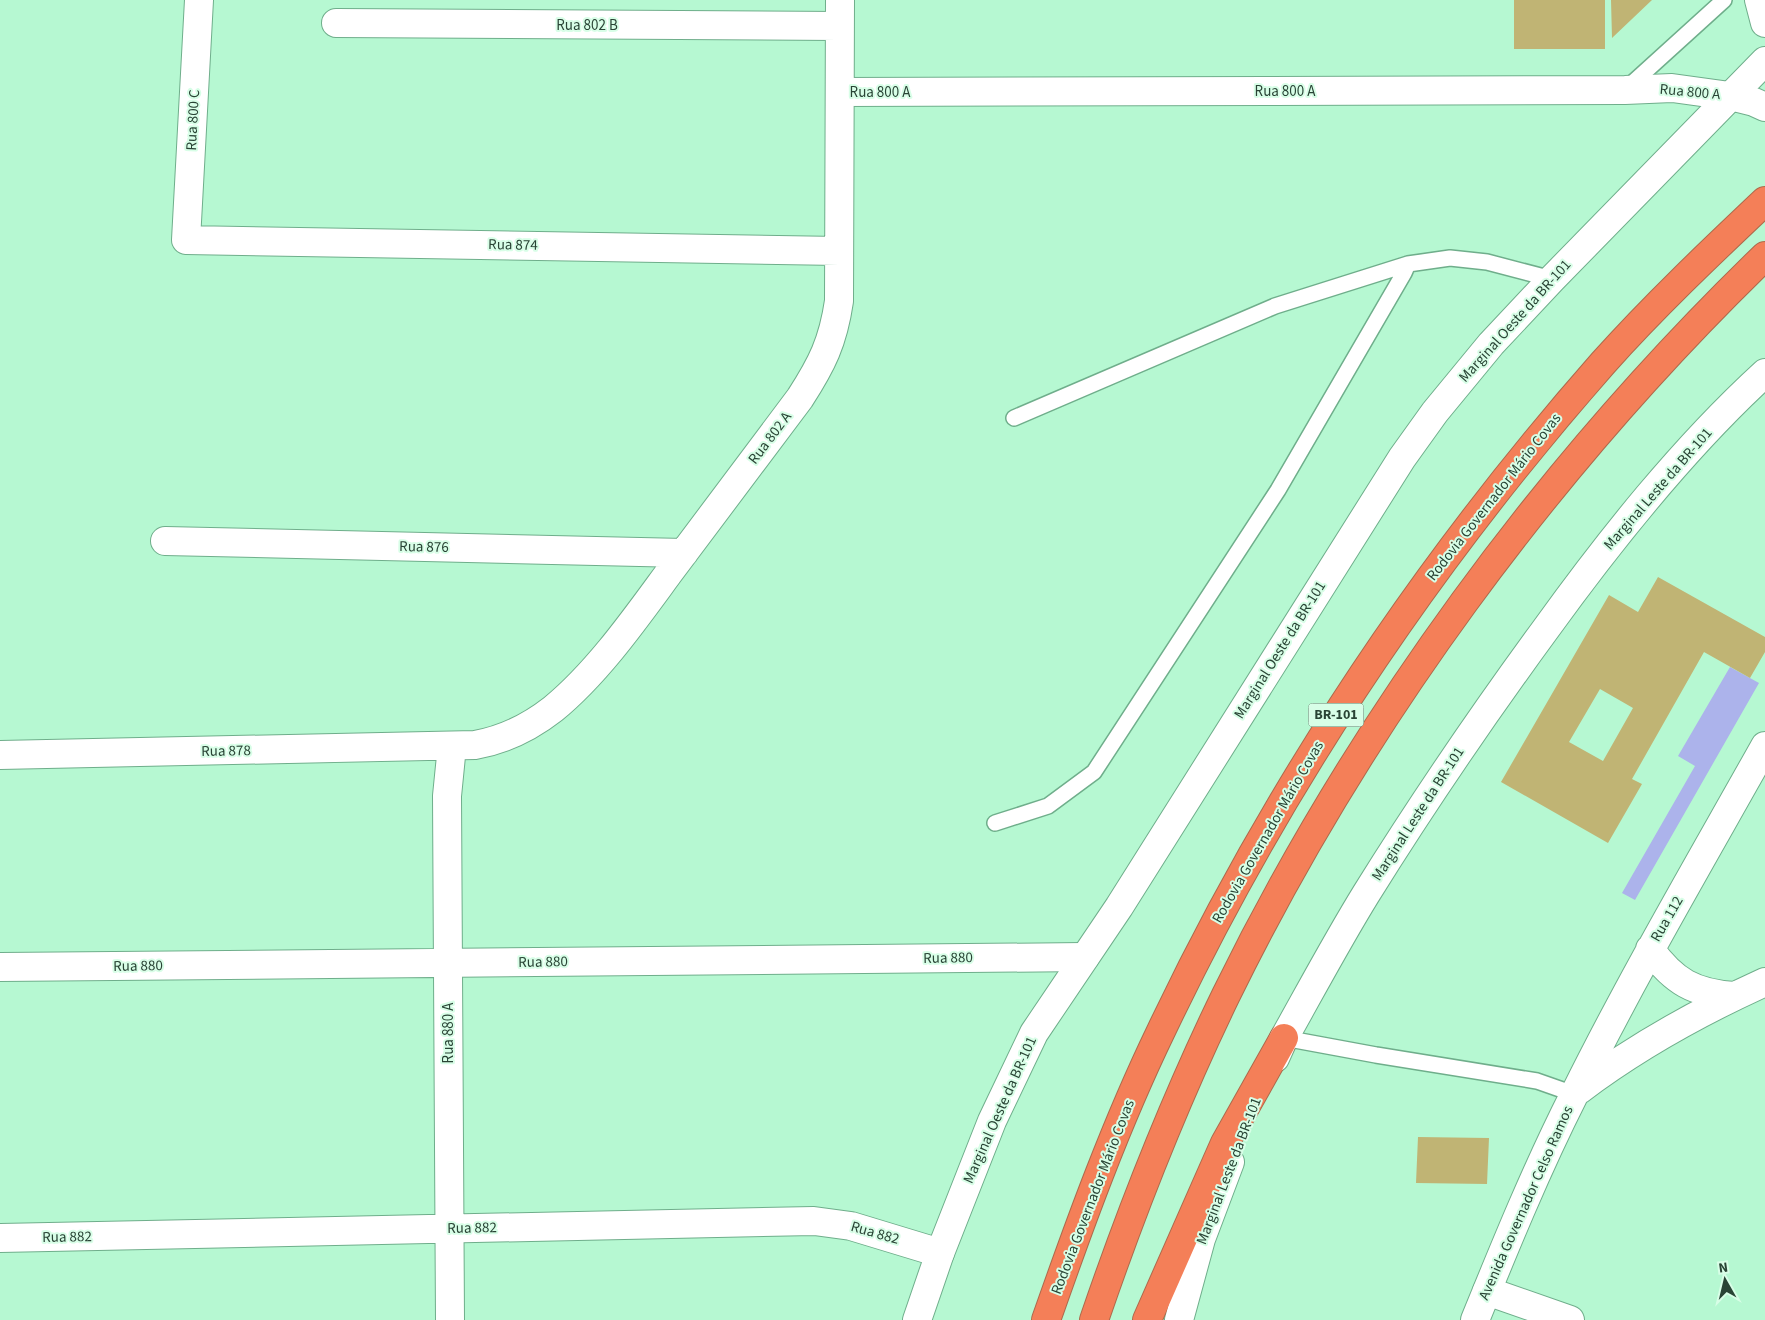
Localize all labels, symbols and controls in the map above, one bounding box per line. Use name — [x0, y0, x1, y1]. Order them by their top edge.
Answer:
street label: Rua 802 B — [556, 15, 618, 36]
street label: Rua 800 A — [1659, 79, 1722, 105]
street label: Rua 800 A — [1255, 81, 1316, 102]
street label: Rua 800 A — [850, 82, 911, 103]
street label: Rua 800 C — [181, 88, 205, 151]
street label: Rua 874 — [488, 234, 539, 256]
street label: Marginal Oeste da BR-101 — [1454, 255, 1576, 387]
street label: Rua 802 A — [743, 407, 797, 469]
street label: Rodovia Governador Mário Covas — [1422, 409, 1566, 585]
street label: Marginal Leste da BR-101 — [1599, 423, 1717, 555]
street label: Rua 876 — [399, 536, 449, 558]
street label: Marginal Oeste da BR-101 — [1229, 577, 1331, 723]
road number: BR-101 — [1308, 704, 1364, 726]
street label: Rodovia Governador Mário Covas — [1207, 737, 1329, 927]
street label: Rua 878 — [201, 740, 251, 762]
street label: Marginal Leste da BR-101 — [1367, 743, 1469, 885]
street label: Rua 112 — [1646, 892, 1688, 946]
street label: Rua 880 — [923, 947, 973, 969]
street label: Rua 880 — [518, 951, 568, 973]
street label: Rua 880 — [113, 955, 163, 977]
street label: Rua 880 A — [438, 1002, 459, 1063]
street label: Marginal Oeste da BR-101 — [958, 1033, 1042, 1187]
street label: Marginal Leste da BR-101 — [1191, 1094, 1267, 1248]
street label: Rodovia Governador Mário Covas — [1046, 1097, 1140, 1297]
street label: Avenida Governador Celso Ramos — [1474, 1103, 1578, 1303]
street label: Rua 882 — [848, 1216, 902, 1250]
street label: Rua 882 — [447, 1217, 497, 1239]
street label: Rua 882 — [42, 1226, 92, 1248]
north arrow — [1700, 1255, 1750, 1305]
text: N — [1717, 1258, 1729, 1279]

